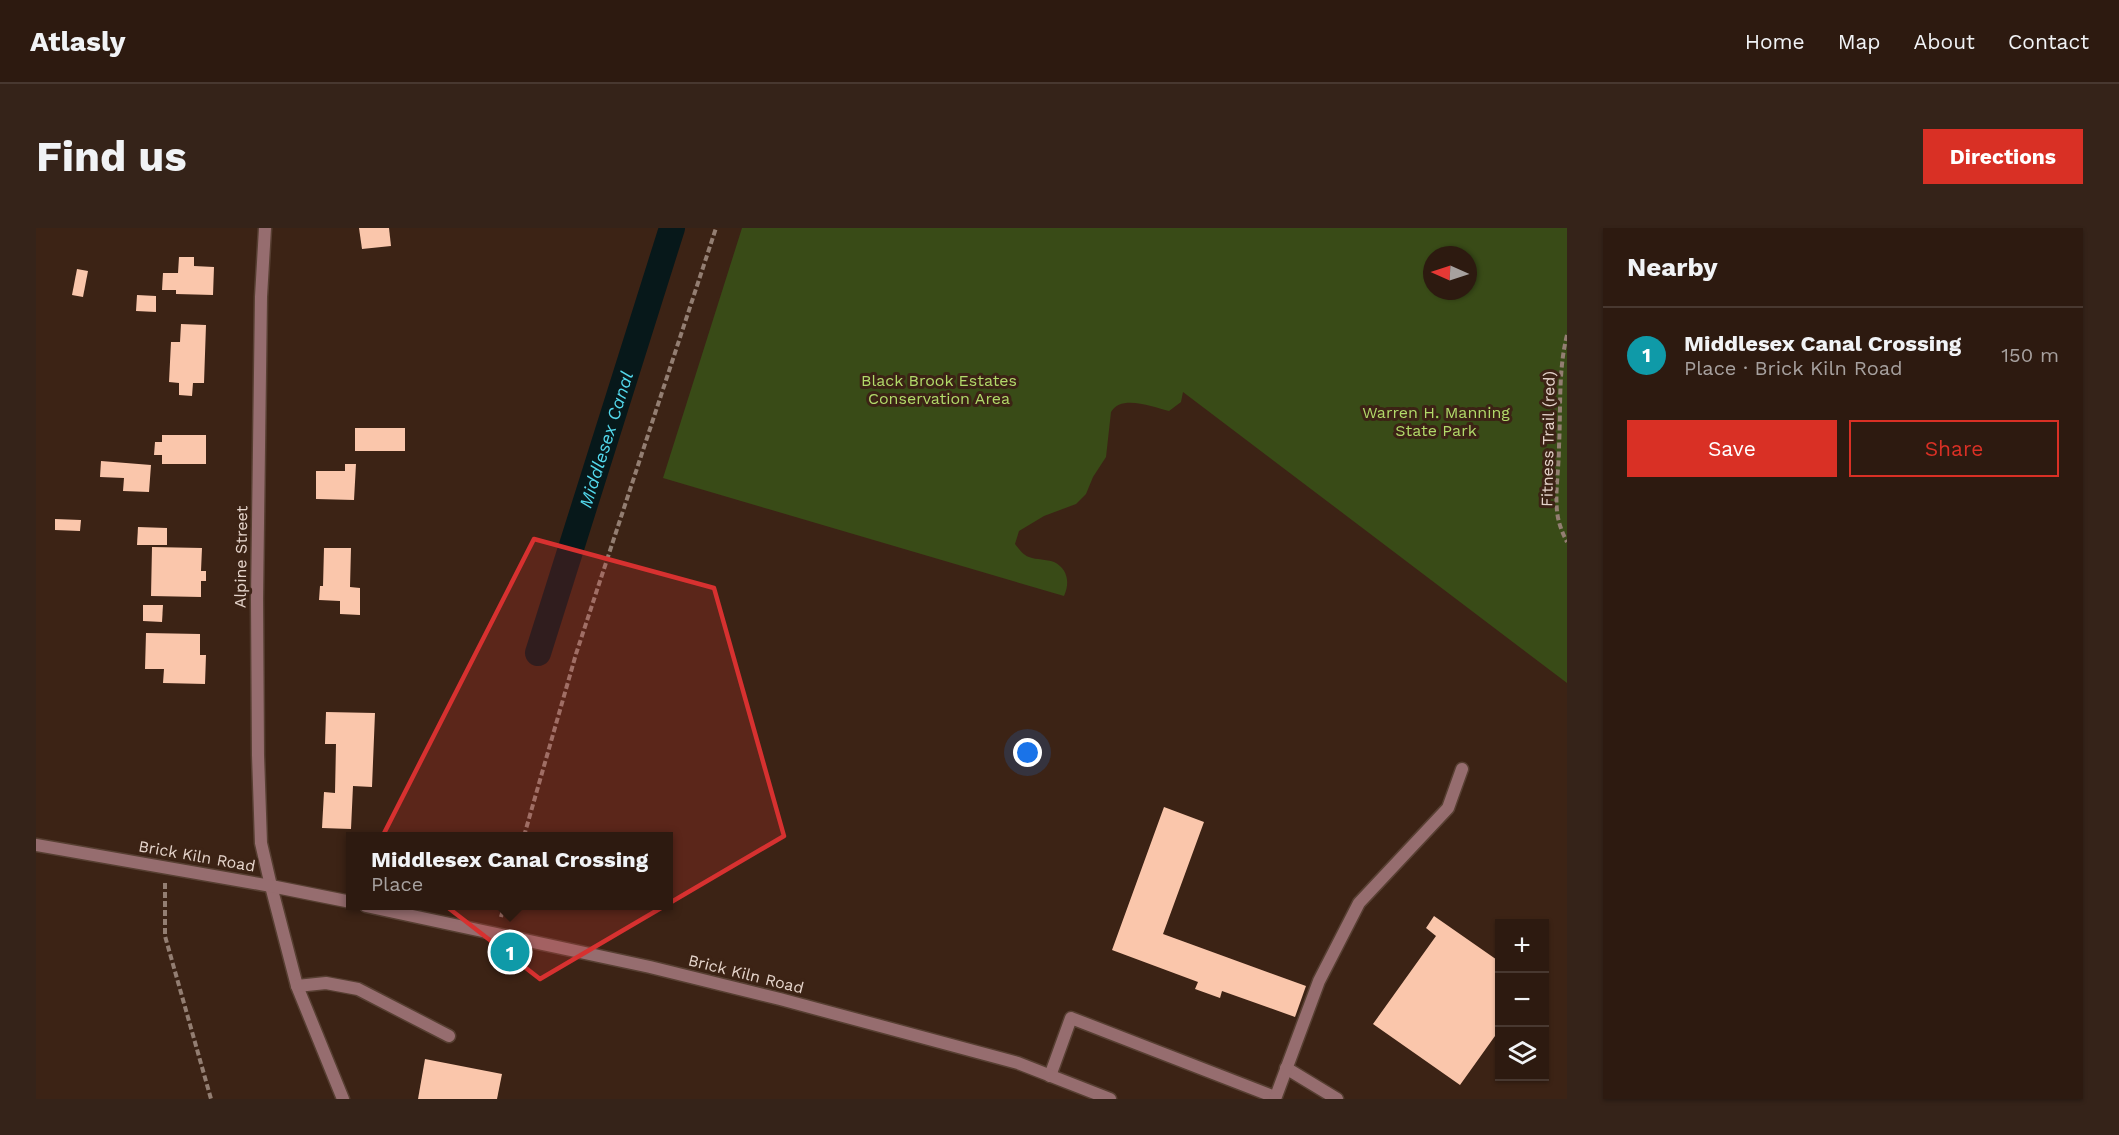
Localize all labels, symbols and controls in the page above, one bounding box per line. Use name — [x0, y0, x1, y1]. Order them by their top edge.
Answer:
text: Atlasly — [30, 25, 125, 58]
text: Home — [1745, 29, 1805, 54]
text: Map — [1838, 29, 1881, 54]
text: About — [1914, 29, 1975, 54]
text: Contact — [2008, 29, 2089, 54]
button: Directions — [1923, 129, 2083, 184]
text: Find us — [36, 132, 187, 181]
north arrow — [1423, 246, 1477, 300]
text: Nearby — [1627, 252, 1718, 282]
text: Middlesex Canal Crossing — [1684, 331, 1961, 356]
text: 1 — [1642, 343, 1651, 367]
text: 150 m — [2001, 343, 2059, 367]
text: Place · Brick Kiln Road — [1684, 356, 1903, 380]
water label: Middlesex Canal — [574, 369, 637, 510]
park label: Black Brook Estates Conservation Area — [861, 371, 1017, 408]
street label: Fitness Trail (red) — [1537, 371, 1559, 507]
park label: Warren H. Manning State Park — [1362, 403, 1510, 440]
button: Save — [1627, 420, 1837, 477]
button: Share — [1849, 420, 2059, 477]
street label: Alpine Street — [231, 505, 251, 608]
your location — [1013, 738, 1042, 767]
popup — [346, 832, 673, 910]
street label: Brick Kiln Road — [137, 836, 257, 876]
text: Middlesex Canal Crossing — [371, 847, 648, 872]
text: Place — [371, 872, 423, 896]
map controls — [1495, 919, 1549, 1081]
button: + — [1495, 919, 1549, 973]
pin: 1 — [490, 930, 530, 974]
street label: Brick Kiln Road — [686, 950, 806, 998]
button: − — [1495, 973, 1549, 1027]
button: layers — [1495, 1027, 1549, 1081]

